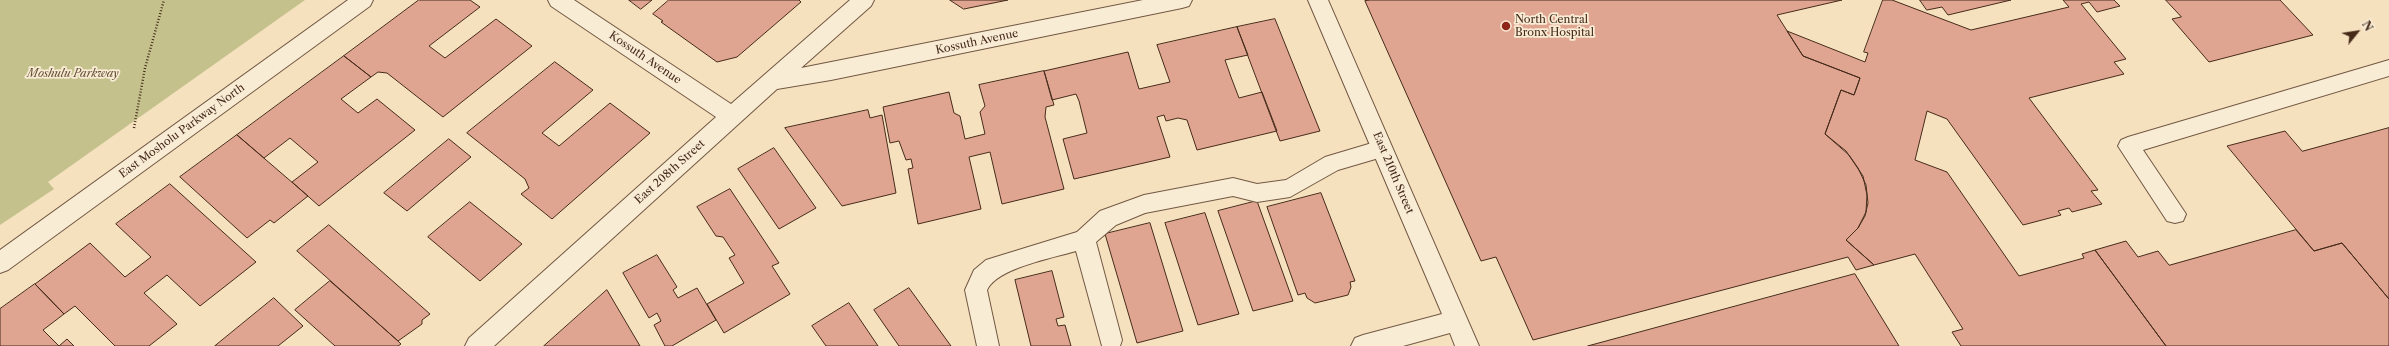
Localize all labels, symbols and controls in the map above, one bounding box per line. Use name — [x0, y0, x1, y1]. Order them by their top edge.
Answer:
north arrow — [2337, 12, 2377, 52]
place label: North Central Bronx Hospital — [1515, 13, 1594, 39]
text: N — [2359, 18, 2376, 34]
marker: North Central Bronx Hospital — [1500, 20, 1512, 32]
street label: Kossuth Avenue — [935, 27, 1019, 57]
street label: Kossuth Avenue — [606, 29, 684, 87]
park label: Moshulu Parkway — [27, 67, 119, 81]
street label: East Mosholu Parkway North — [117, 81, 247, 181]
street label: East 210th Street — [1370, 130, 1416, 216]
street label: East 208th Street — [632, 137, 708, 207]

